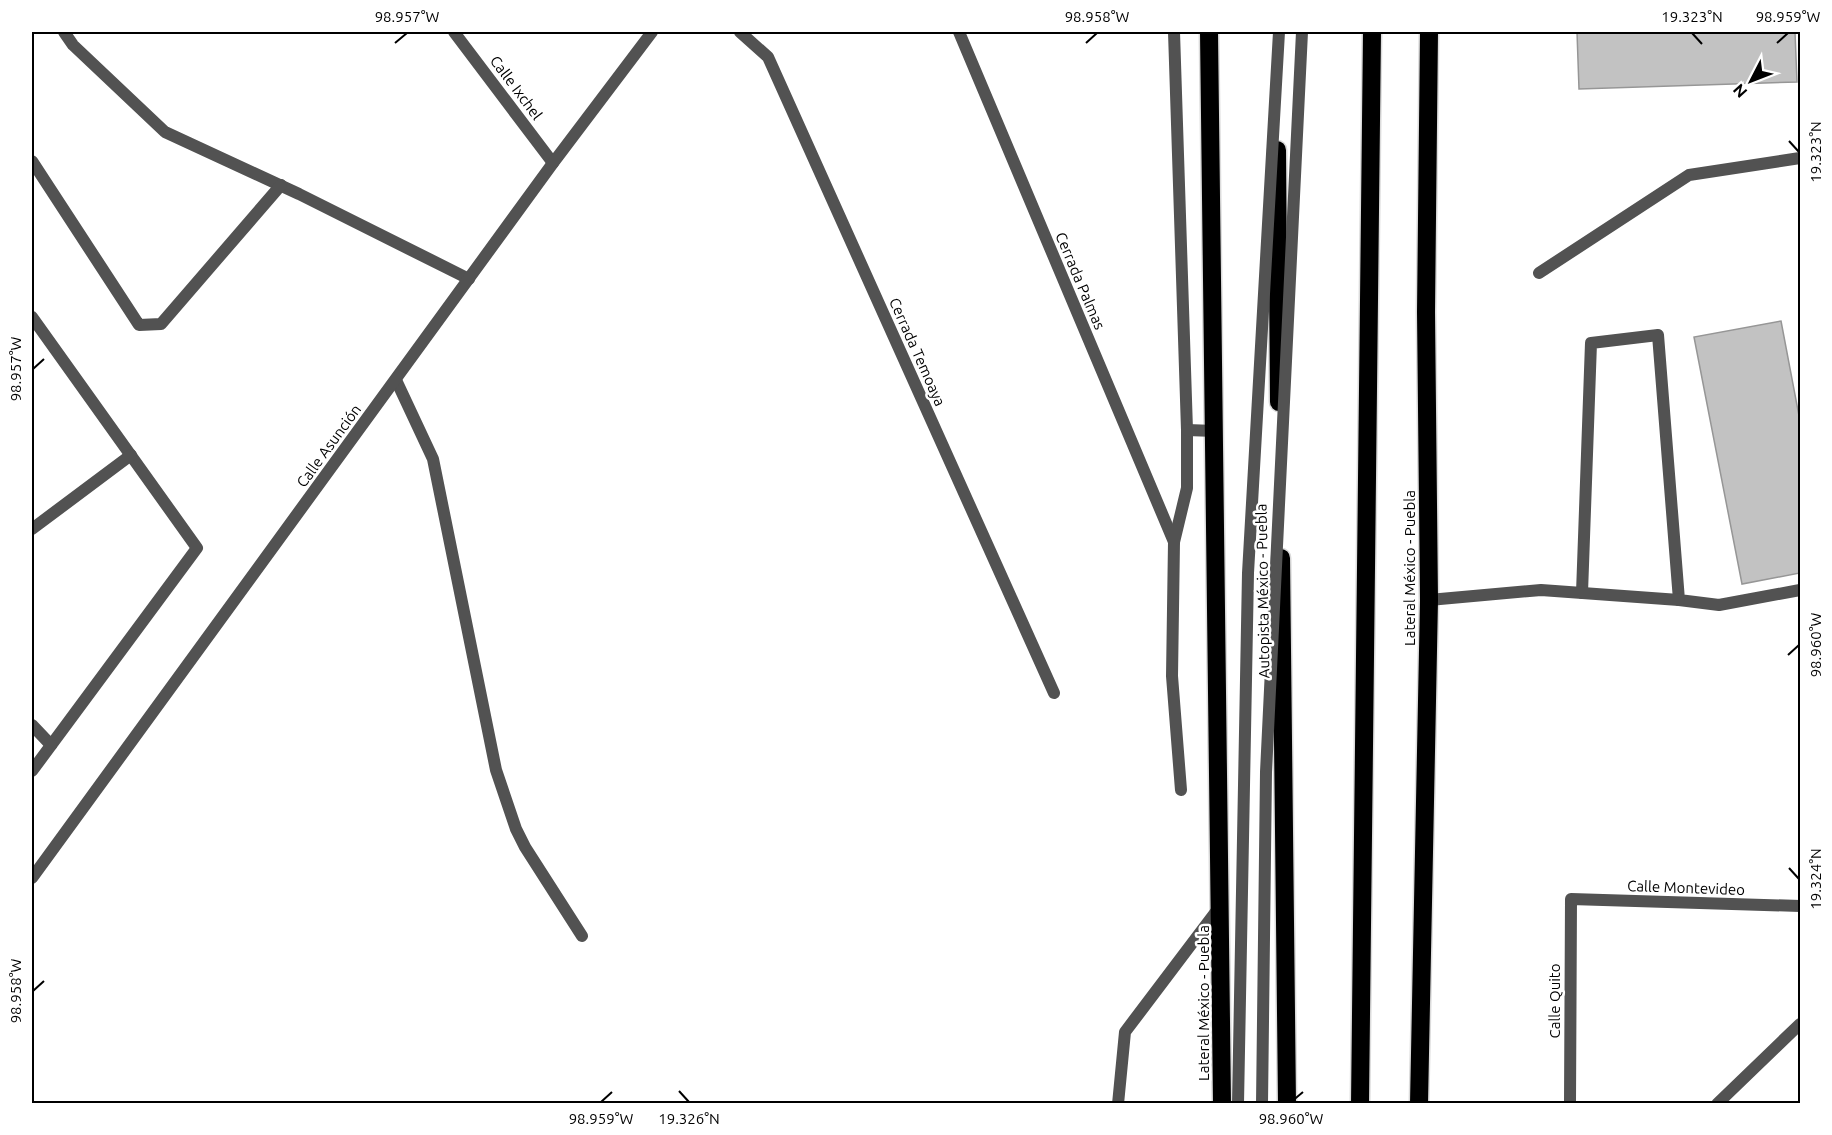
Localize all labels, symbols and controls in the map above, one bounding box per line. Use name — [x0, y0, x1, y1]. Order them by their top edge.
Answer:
text: 98.957°W — [375, 8, 439, 25]
text: 98.958°W — [1065, 8, 1129, 25]
text: 19.323°N — [1661, 8, 1723, 25]
text: 98.959°W — [1756, 8, 1820, 25]
north arrow — [1721, 51, 1781, 111]
street label: Calle Ixchel — [487, 52, 546, 123]
text: N — [1729, 81, 1751, 101]
text: 19.323°N — [1807, 121, 1824, 183]
street label: Cerrada Palmas — [1052, 230, 1109, 332]
street label: Cerrada Temoaya — [886, 295, 949, 409]
text: 98.957°W — [7, 337, 24, 401]
street label: Calle Asunción — [293, 401, 364, 490]
street label: Lateral México - Puebla — [1401, 490, 1418, 646]
street label: Autopista México - Puebla — [1252, 504, 1273, 678]
text: 98.960°W — [1807, 613, 1824, 677]
text: 19.324°N — [1807, 848, 1824, 910]
street label: Calle Montevideo — [1627, 877, 1745, 898]
street label: Lateral México - Puebla — [1195, 925, 1212, 1081]
text: 98.958°W — [7, 959, 24, 1023]
street label: Calle Quito — [1546, 964, 1563, 1039]
text: 98.959°W — [569, 1110, 633, 1127]
text: 19.326°N — [658, 1110, 720, 1127]
text: 98.960°W — [1259, 1110, 1323, 1127]

